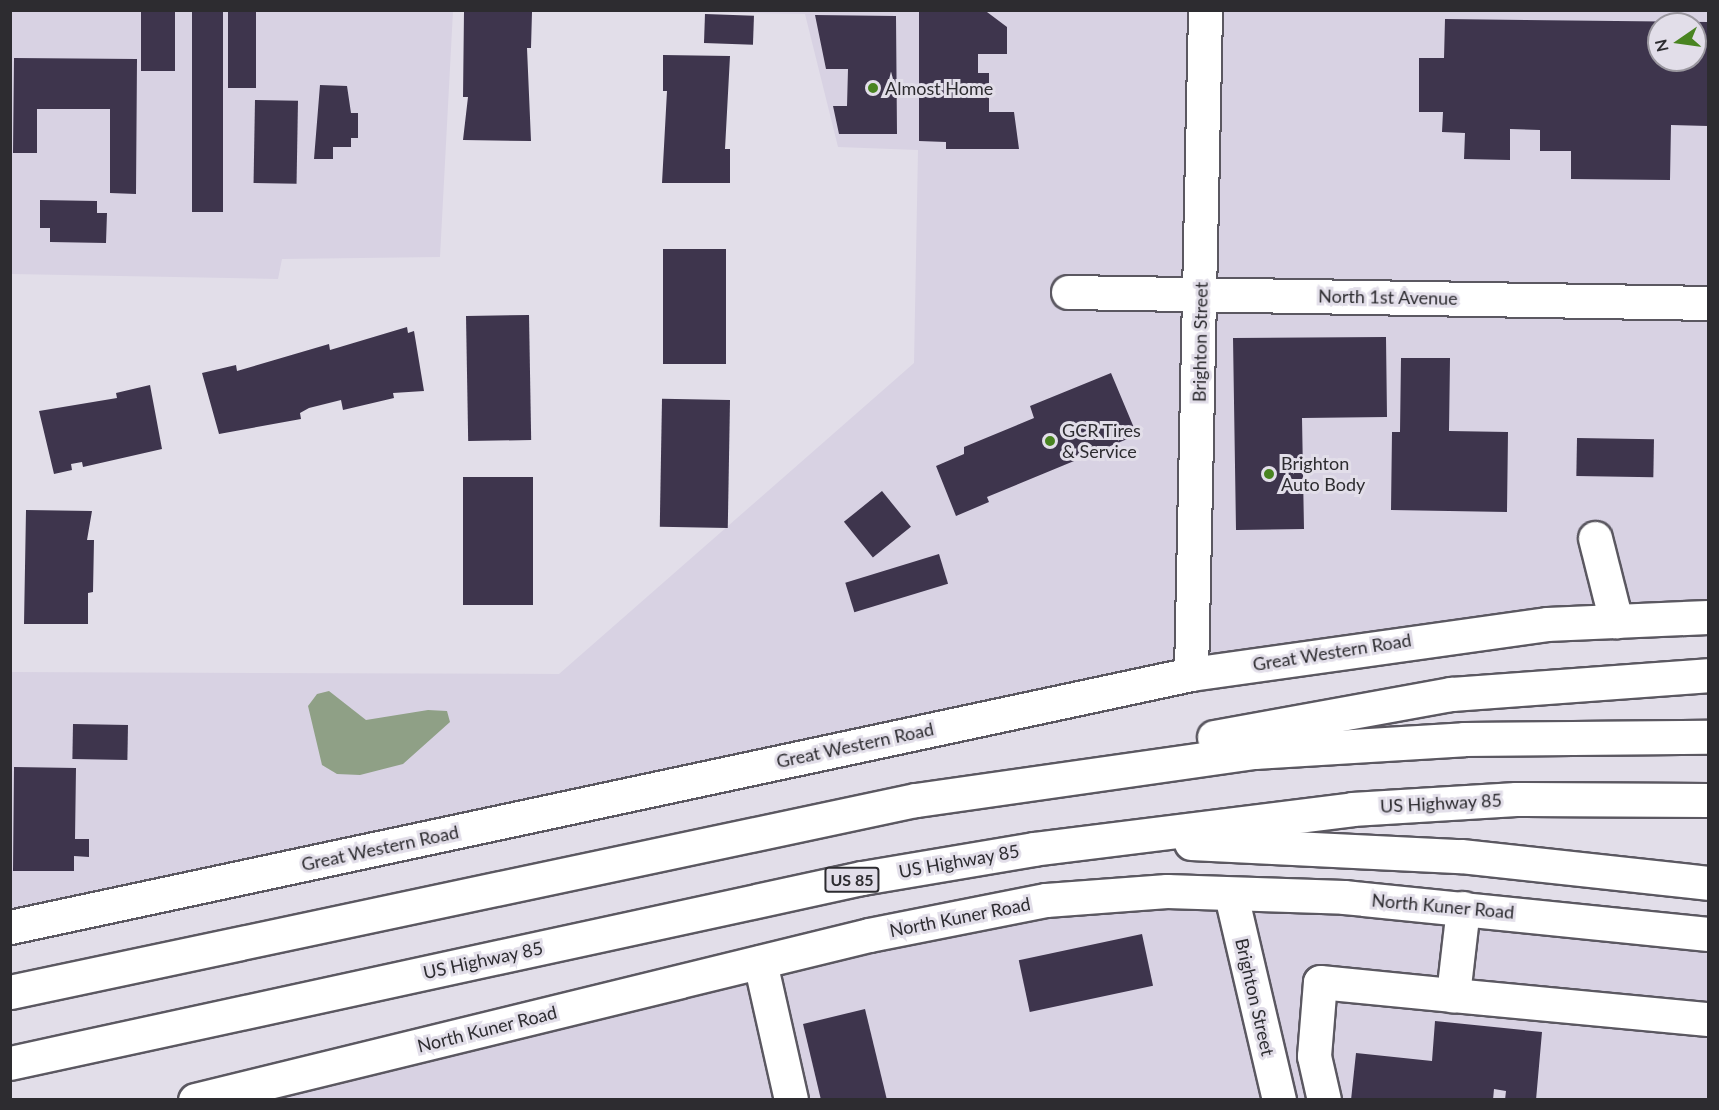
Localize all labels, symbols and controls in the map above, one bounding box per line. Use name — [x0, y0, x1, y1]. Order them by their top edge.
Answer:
north arrow — [1647, 12, 1707, 72]
text: N — [1650, 38, 1672, 54]
place label: Almost Home — [885, 77, 993, 99]
marker: Almost Home — [866, 81, 880, 95]
street label: Brighton Street — [1188, 282, 1212, 402]
street label: North 1st Avenue — [1318, 285, 1458, 309]
place label: GCR Tires & Service — [1062, 420, 1141, 462]
marker: GCR Tires & Service — [1043, 434, 1057, 448]
place label: Brighton Auto Body — [1281, 453, 1365, 496]
marker: Brighton Auto Body — [1262, 467, 1276, 481]
street label: Great Western Road — [1251, 629, 1413, 675]
street label: Great Western Road — [774, 718, 936, 772]
street label: US Highway 85 — [1379, 789, 1503, 817]
street label: Great Western Road — [299, 821, 461, 875]
street label: US Highway 85 — [897, 840, 1021, 882]
road number: US 85 — [824, 867, 880, 893]
street label: North Kuner Road — [1371, 889, 1515, 923]
street label: North Kuner Road — [888, 893, 1032, 941]
street label: Brighton Street — [1231, 936, 1279, 1058]
street label: US Highway 85 — [421, 937, 545, 983]
street label: North Kuner Road — [415, 1001, 559, 1057]

